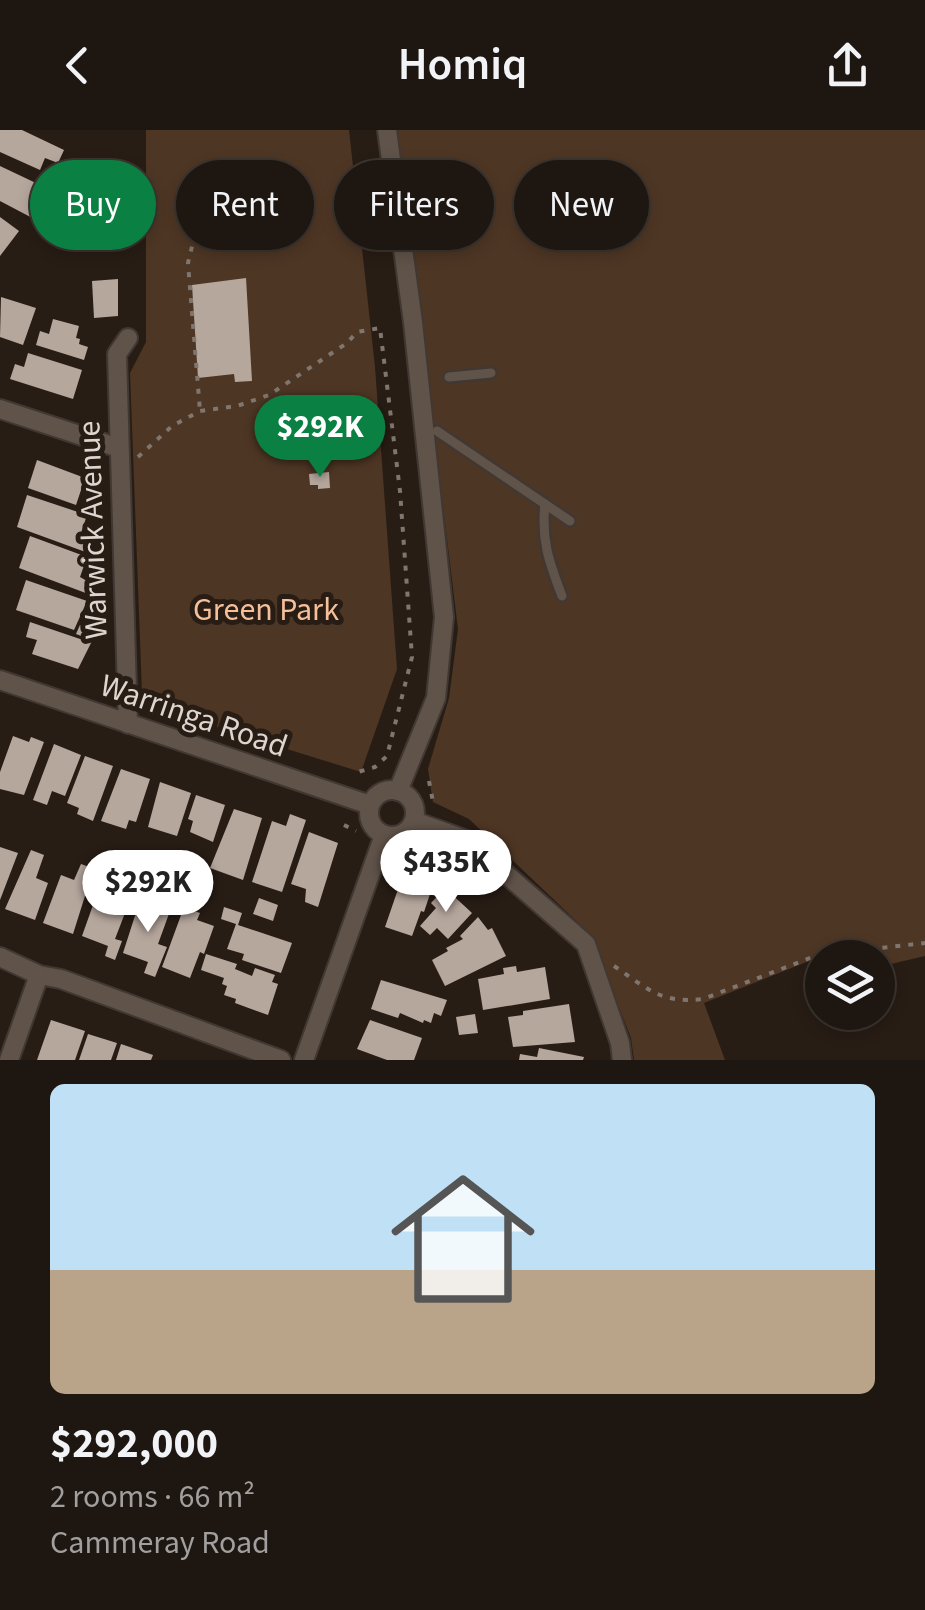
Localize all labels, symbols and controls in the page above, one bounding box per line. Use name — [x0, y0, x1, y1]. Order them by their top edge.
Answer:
text: Homiq — [398, 33, 527, 97]
icon: back — [50, 38, 105, 93]
icon: share — [820, 38, 875, 93]
chip: Buy — [30, 160, 156, 250]
chip: Rent — [176, 160, 314, 250]
chip: Filters — [334, 160, 494, 250]
chip: New — [514, 160, 649, 250]
pin: $292K — [250, 395, 390, 480]
text: $292K — [276, 404, 364, 450]
street label: Warwick Avenue — [66, 420, 120, 640]
park label: Green Park — [193, 587, 339, 633]
street label: Warringa Road — [94, 662, 293, 769]
pin: $435K — [376, 830, 516, 915]
text: $435K — [402, 839, 490, 885]
pin: $292K — [78, 850, 218, 935]
text: $292K — [104, 859, 192, 905]
map controls — [805, 940, 895, 1030]
button: layers — [805, 940, 895, 1030]
icon: home — [373, 1149, 553, 1329]
text: $292,000 — [50, 1414, 218, 1474]
text: 2 rooms · 66 m² — [50, 1474, 255, 1520]
text: Cammeray Road — [50, 1520, 270, 1566]

